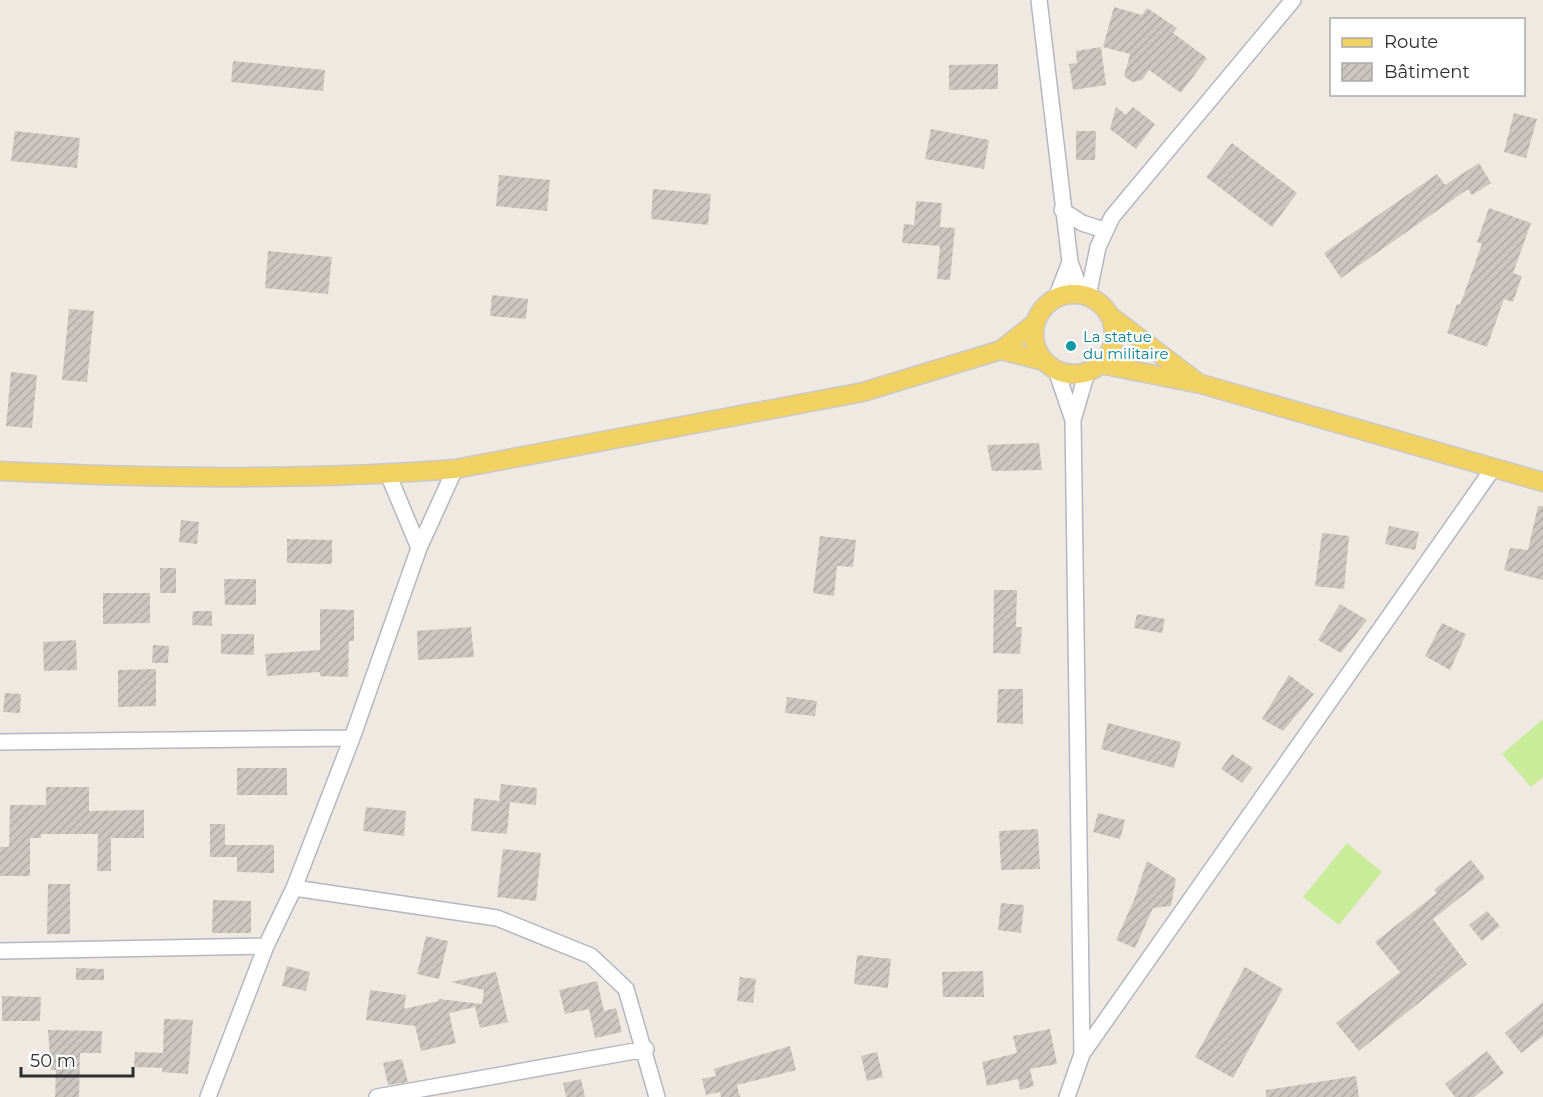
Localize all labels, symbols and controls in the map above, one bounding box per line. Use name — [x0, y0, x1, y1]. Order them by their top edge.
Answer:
legend — [1330, 18, 1525, 96]
text: Route — [1384, 31, 1438, 53]
text: Bâtiment — [1384, 61, 1470, 83]
place label: La statue du militaire — [1083, 327, 1169, 363]
marker: La statue du militaire — [1064, 339, 1078, 353]
scale bar — [21, 1040, 134, 1078]
text: 50 m — [30, 1050, 76, 1072]

